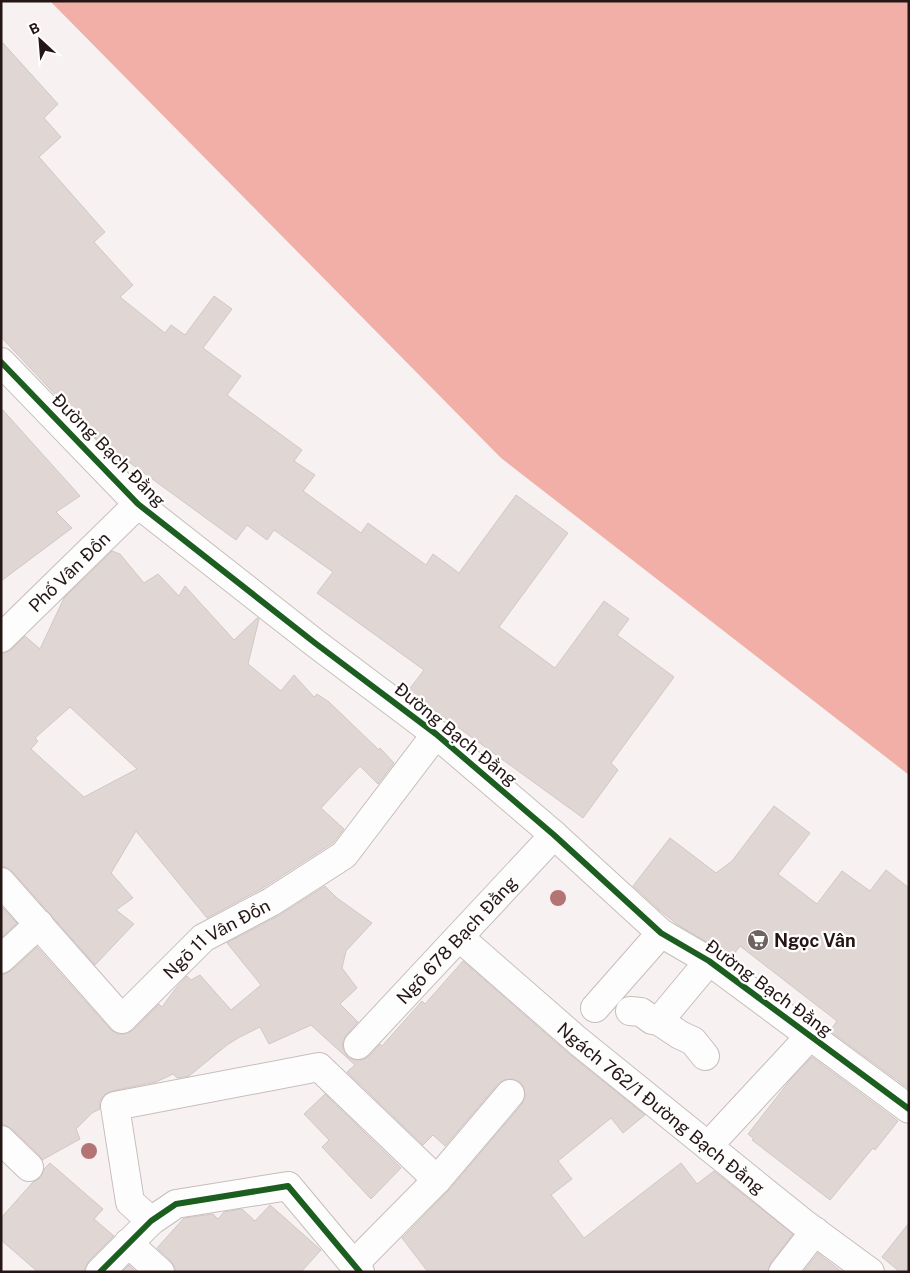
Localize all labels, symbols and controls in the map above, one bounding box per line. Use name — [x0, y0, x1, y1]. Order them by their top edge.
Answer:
north arrow — [15, 15, 65, 65]
text: B — [26, 19, 42, 38]
street label: Đường Bạch Đằng — [48, 389, 170, 511]
street label: Phố Vân Đồn — [24, 527, 114, 616]
street label: Đường Bạch Đằng — [390, 678, 522, 790]
street label: Ngõ 678 Bạch Đằng — [392, 872, 521, 1008]
street label: Ngõ 11 Vân Đồn — [158, 894, 273, 983]
supermarket icon: Ngọc Vân — [746, 928, 770, 952]
place label: Ngọc Vân — [774, 930, 856, 951]
street label: Đường Bạch Đằng — [702, 935, 836, 1041]
street label: Ngách 762/1 Đường Bạch Đằng — [553, 1018, 769, 1198]

